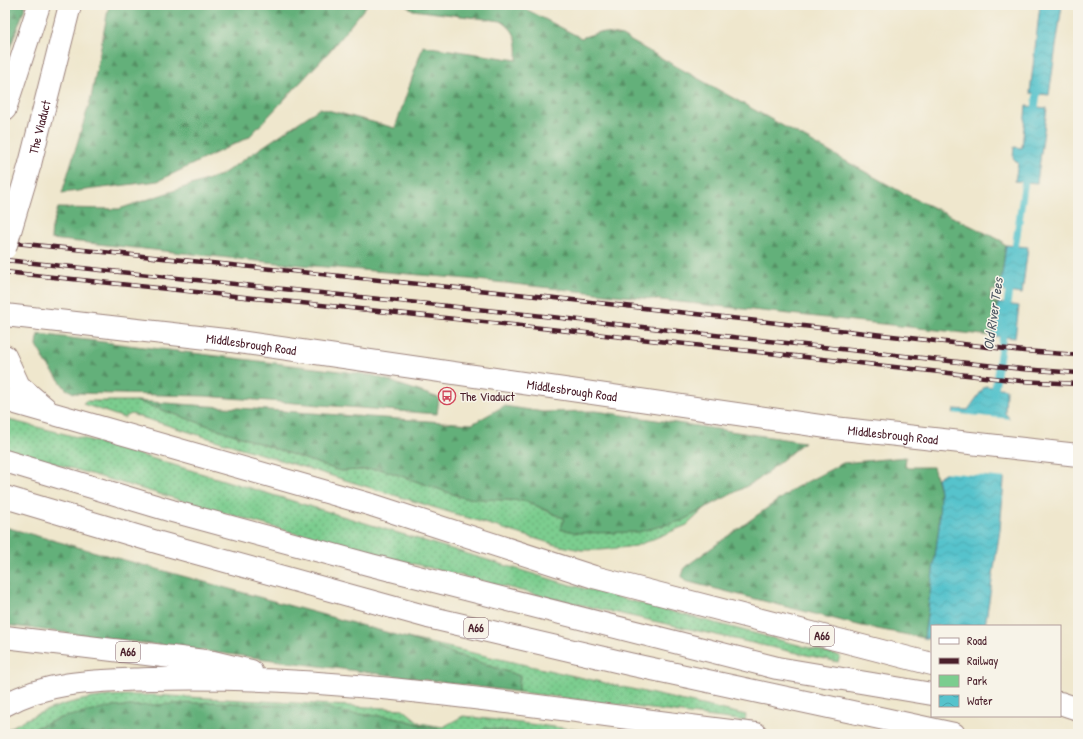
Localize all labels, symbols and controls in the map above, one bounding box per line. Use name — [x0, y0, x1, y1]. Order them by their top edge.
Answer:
street label: The Viaduct — [24, 98, 55, 156]
water label: Old River Tees — [978, 275, 1007, 351]
street label: Middlesbrough Road — [205, 329, 298, 359]
street label: Middlesbrough Road — [526, 375, 618, 406]
bus stop icon: The Viaduct — [437, 386, 457, 406]
place label: The Viaduct — [460, 387, 515, 405]
street label: Middlesbrough Road — [847, 421, 939, 448]
road number: A66 — [464, 618, 488, 638]
legend — [931, 625, 1061, 717]
road number: A66 — [810, 626, 834, 646]
text: Road — [967, 632, 987, 649]
road number: A66 — [116, 642, 140, 662]
text: Railway — [967, 652, 998, 669]
text: Park — [967, 672, 987, 689]
text: Water — [967, 692, 993, 709]

